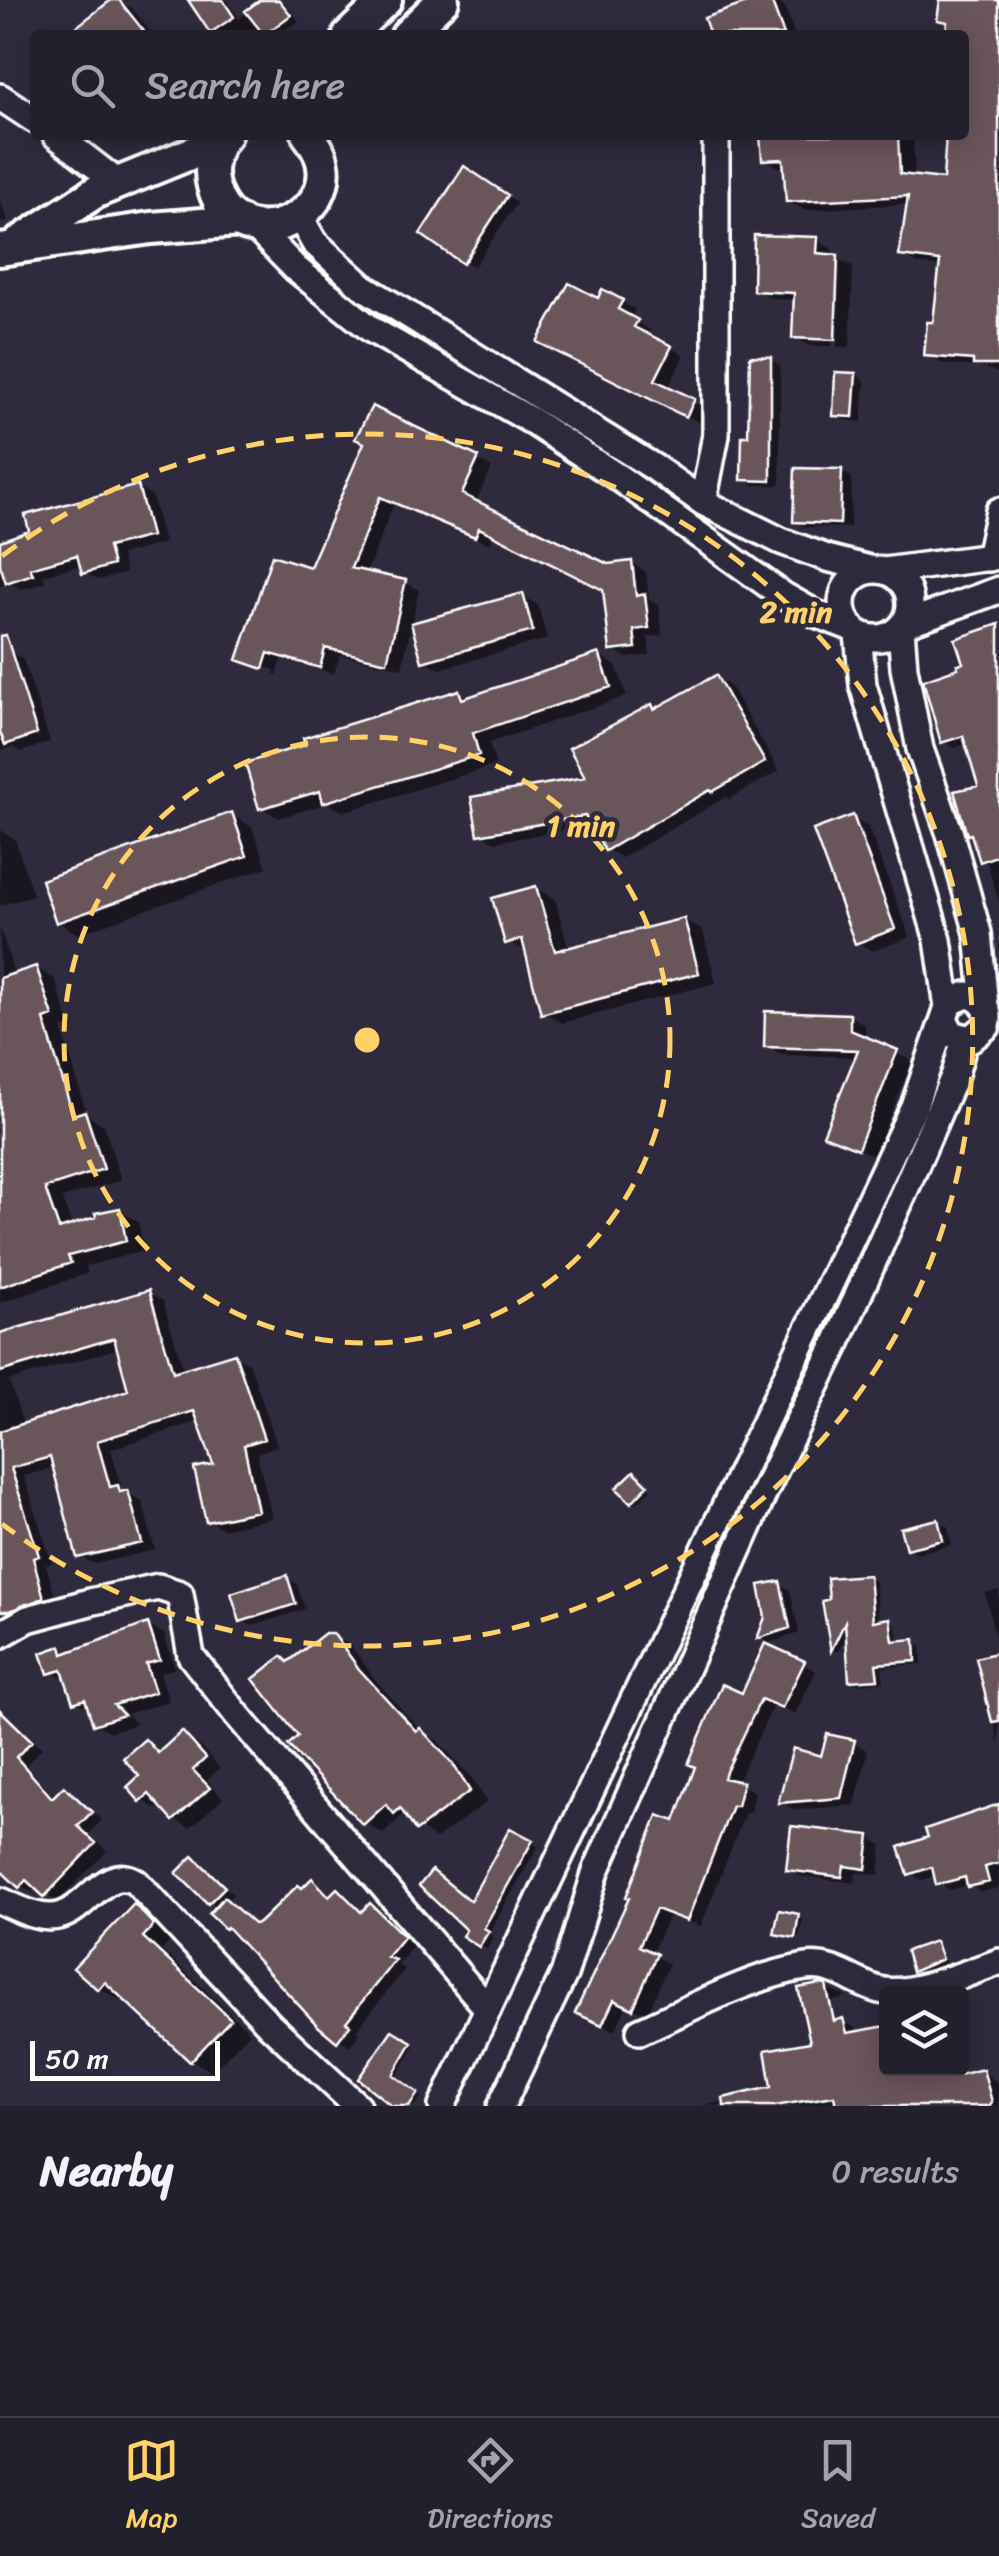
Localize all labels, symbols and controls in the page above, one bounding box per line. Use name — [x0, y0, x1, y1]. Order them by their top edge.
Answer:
search box — [30, 30, 969, 140]
text: Search here — [145, 52, 345, 119]
icon: search — [65, 58, 120, 113]
text: 2 min — [760, 585, 833, 639]
text: 1 min — [547, 799, 616, 853]
centre of rings — [349, 1022, 385, 1058]
map controls — [879, 1986, 969, 2076]
button: layers — [879, 1986, 969, 2076]
text: 50 m — [45, 2034, 109, 2083]
scale bar — [30, 2036, 220, 2080]
text: Nearby — [40, 2134, 173, 2208]
text: 0 results — [831, 2143, 959, 2200]
tab: Map — [124, 2433, 179, 2542]
tab: Directions — [427, 2433, 553, 2542]
tab: Saved — [801, 2433, 875, 2542]

